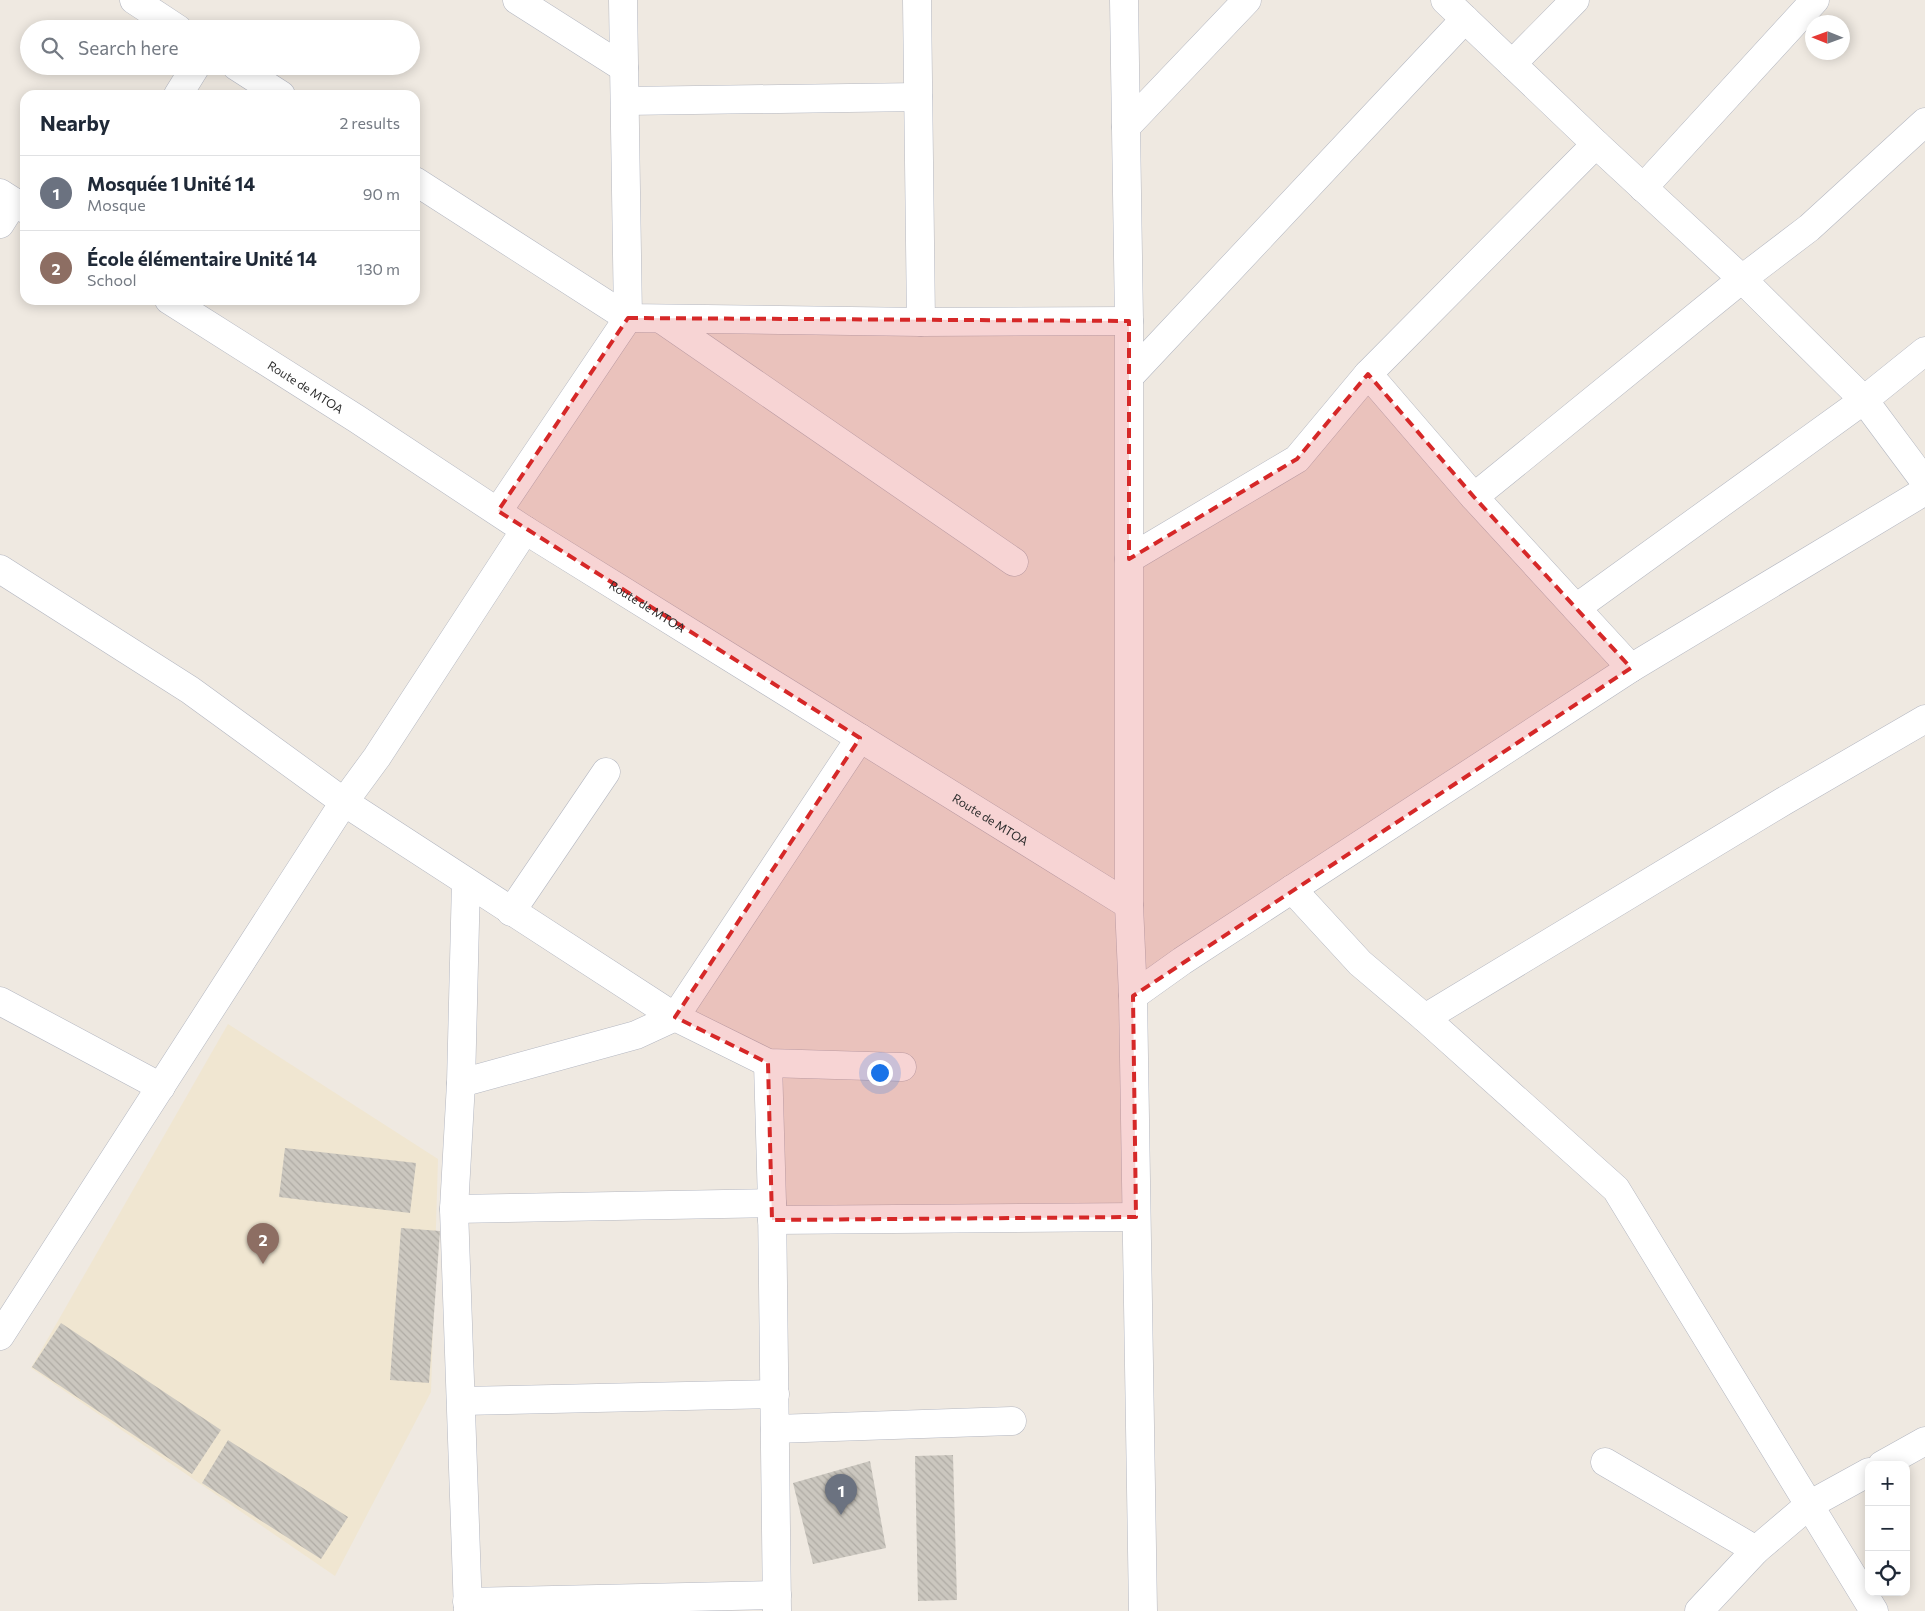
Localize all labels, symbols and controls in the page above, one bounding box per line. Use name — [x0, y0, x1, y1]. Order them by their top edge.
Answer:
north arrow — [1805, 15, 1850, 60]
search box — [20, 20, 420, 75]
icon: search — [38, 34, 66, 62]
text: Search here — [78, 36, 178, 59]
text: Nearby — [40, 110, 110, 135]
text: 2 results — [339, 113, 400, 132]
text: Mosquée 1 Unité 14 — [87, 172, 255, 195]
text: 1 — [52, 184, 60, 203]
text: 90 m — [363, 184, 400, 203]
text: Mosque — [87, 195, 146, 214]
text: École élémentaire Unité 14 — [87, 247, 317, 270]
text: 2 — [51, 259, 61, 278]
text: 130 m — [357, 259, 400, 278]
text: School — [87, 270, 137, 289]
street label: Route de MTOA — [265, 358, 346, 416]
street label: Route de MTOA — [607, 577, 688, 635]
street label: Route de MTOA — [950, 790, 1031, 848]
your location — [867, 1060, 893, 1086]
pin: 2 — [247, 1223, 279, 1264]
map controls — [1865, 1461, 1910, 1596]
button: + — [1865, 1461, 1910, 1506]
pin: 1 — [825, 1474, 857, 1515]
button: − — [1865, 1506, 1910, 1551]
button: locate — [1865, 1551, 1910, 1596]

